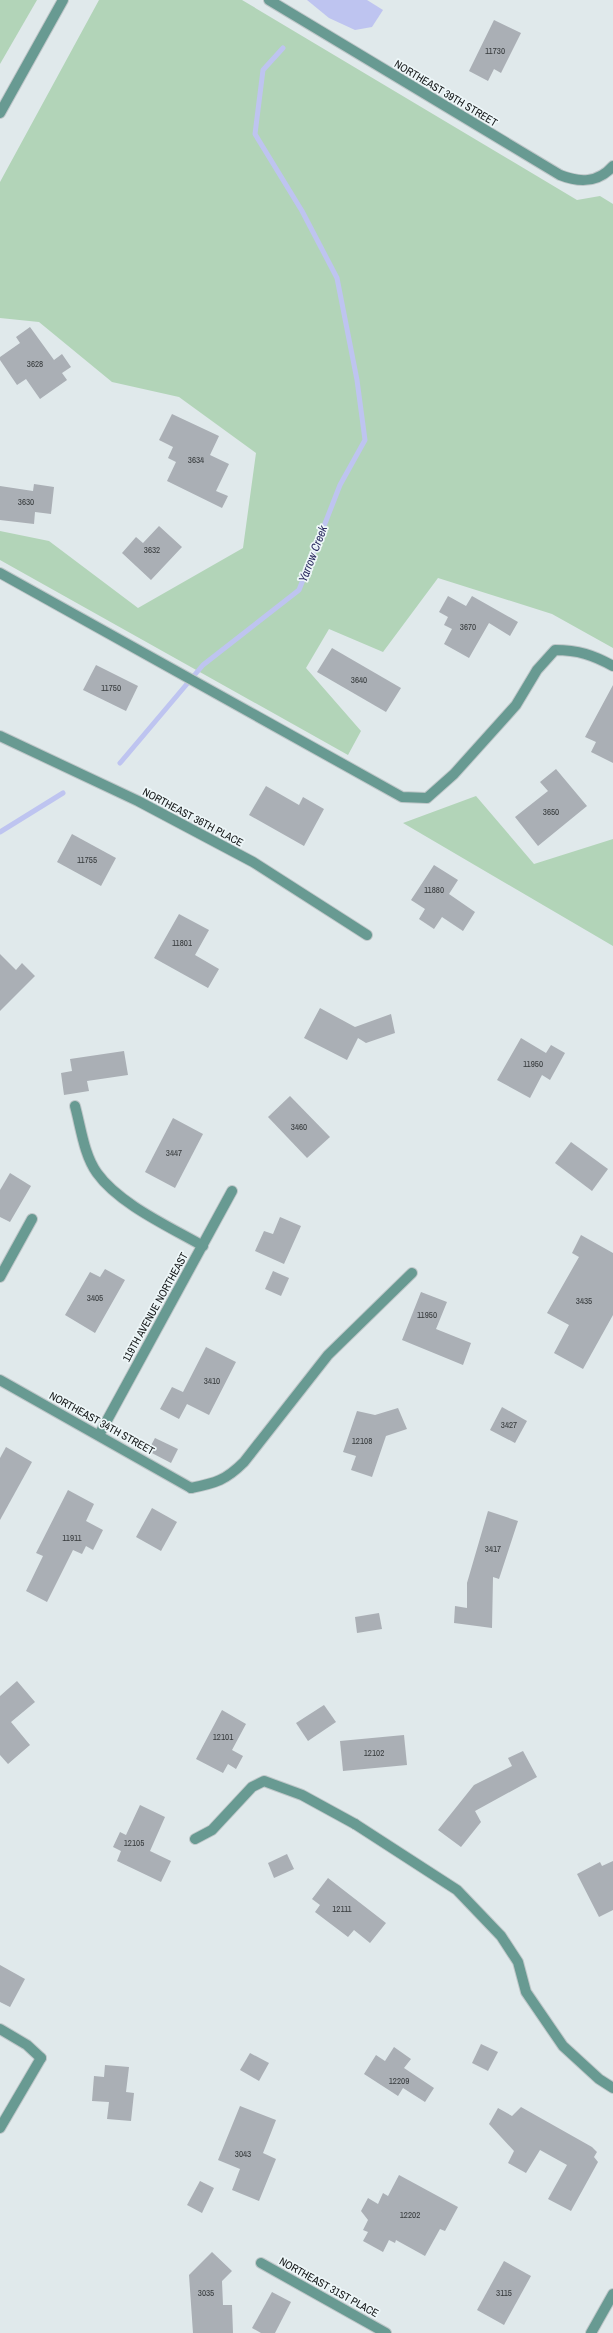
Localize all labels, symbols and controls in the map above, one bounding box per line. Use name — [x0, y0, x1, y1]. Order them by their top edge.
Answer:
house number: 11730 — [485, 45, 505, 57]
street label: NORTHEAST 39TH STREET — [392, 57, 501, 130]
house number: 3628 — [27, 358, 43, 370]
house number: 3634 — [188, 454, 204, 466]
house number: 3630 — [18, 496, 34, 508]
water label: Yarrow Creek — [295, 522, 331, 585]
house number: 3632 — [144, 544, 160, 556]
house number: 3670 — [460, 621, 476, 633]
house number: 3640 — [351, 674, 367, 686]
house number: 11750 — [101, 682, 121, 694]
street label: NORTHEAST 36TH PLACE — [140, 785, 246, 849]
house number: 3650 — [543, 806, 559, 818]
house number: 11755 — [77, 854, 97, 866]
house number: 11880 — [424, 884, 444, 896]
house number: 11801 — [172, 937, 192, 949]
house number: 11950 — [523, 1058, 543, 1070]
house number: 3460 — [291, 1121, 307, 1133]
house number: 3447 — [166, 1147, 182, 1159]
street label: 119TH AVENUE NORTHEAST — [119, 1249, 191, 1364]
house number: 3405 — [87, 1292, 103, 1304]
house number: 3435 — [576, 1295, 592, 1307]
house number: 11950 — [417, 1309, 437, 1321]
house number: 3410 — [204, 1375, 220, 1387]
street label: NORTHEAST 34TH STREET — [47, 1388, 157, 1458]
house number: 3427 — [501, 1419, 517, 1431]
house number: 12108 — [352, 1435, 372, 1447]
house number: 11911 — [62, 1532, 82, 1544]
house number: 3417 — [485, 1543, 501, 1555]
house number: 12101 — [213, 1731, 233, 1743]
house number: 12102 — [364, 1747, 384, 1759]
house number: 12105 — [124, 1837, 144, 1849]
house number: 12111 — [332, 1903, 352, 1915]
house number: 12209 — [389, 2075, 409, 2087]
house number: 3043 — [235, 2148, 251, 2160]
house number: 12202 — [400, 2209, 420, 2221]
street label: NORTHEAST 31ST PLACE — [277, 2254, 381, 2320]
house number: 3035 — [198, 2287, 214, 2299]
house number: 3115 — [496, 2287, 512, 2299]

